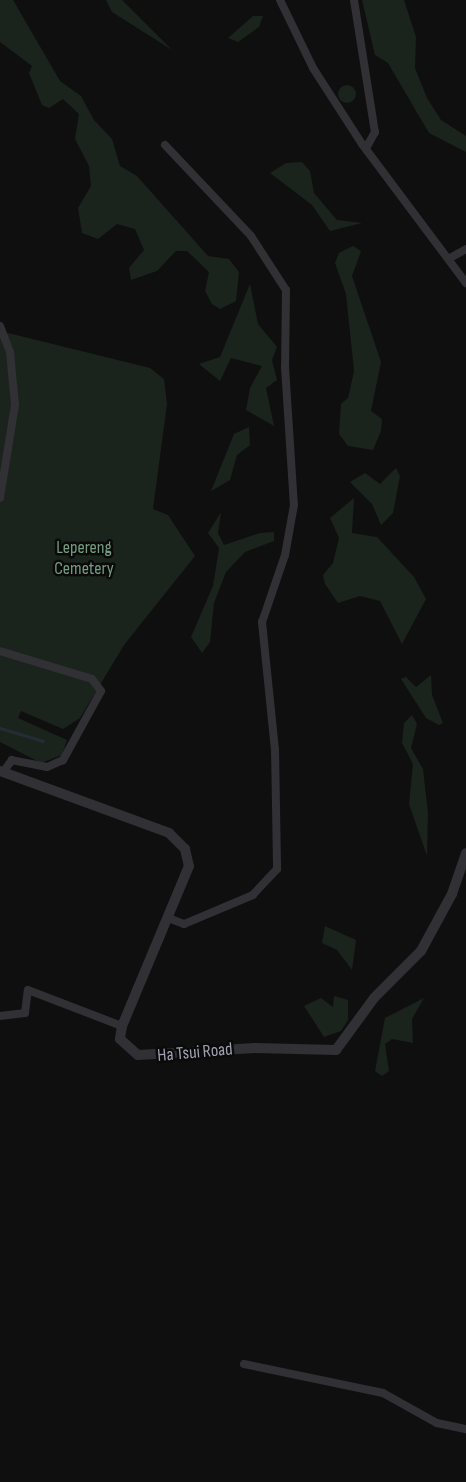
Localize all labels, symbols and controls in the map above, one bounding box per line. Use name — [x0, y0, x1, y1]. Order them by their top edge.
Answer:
park label: Lepereng Cemetery — [54, 538, 114, 580]
street label: Ha Tsui Road — [157, 1039, 233, 1067]

